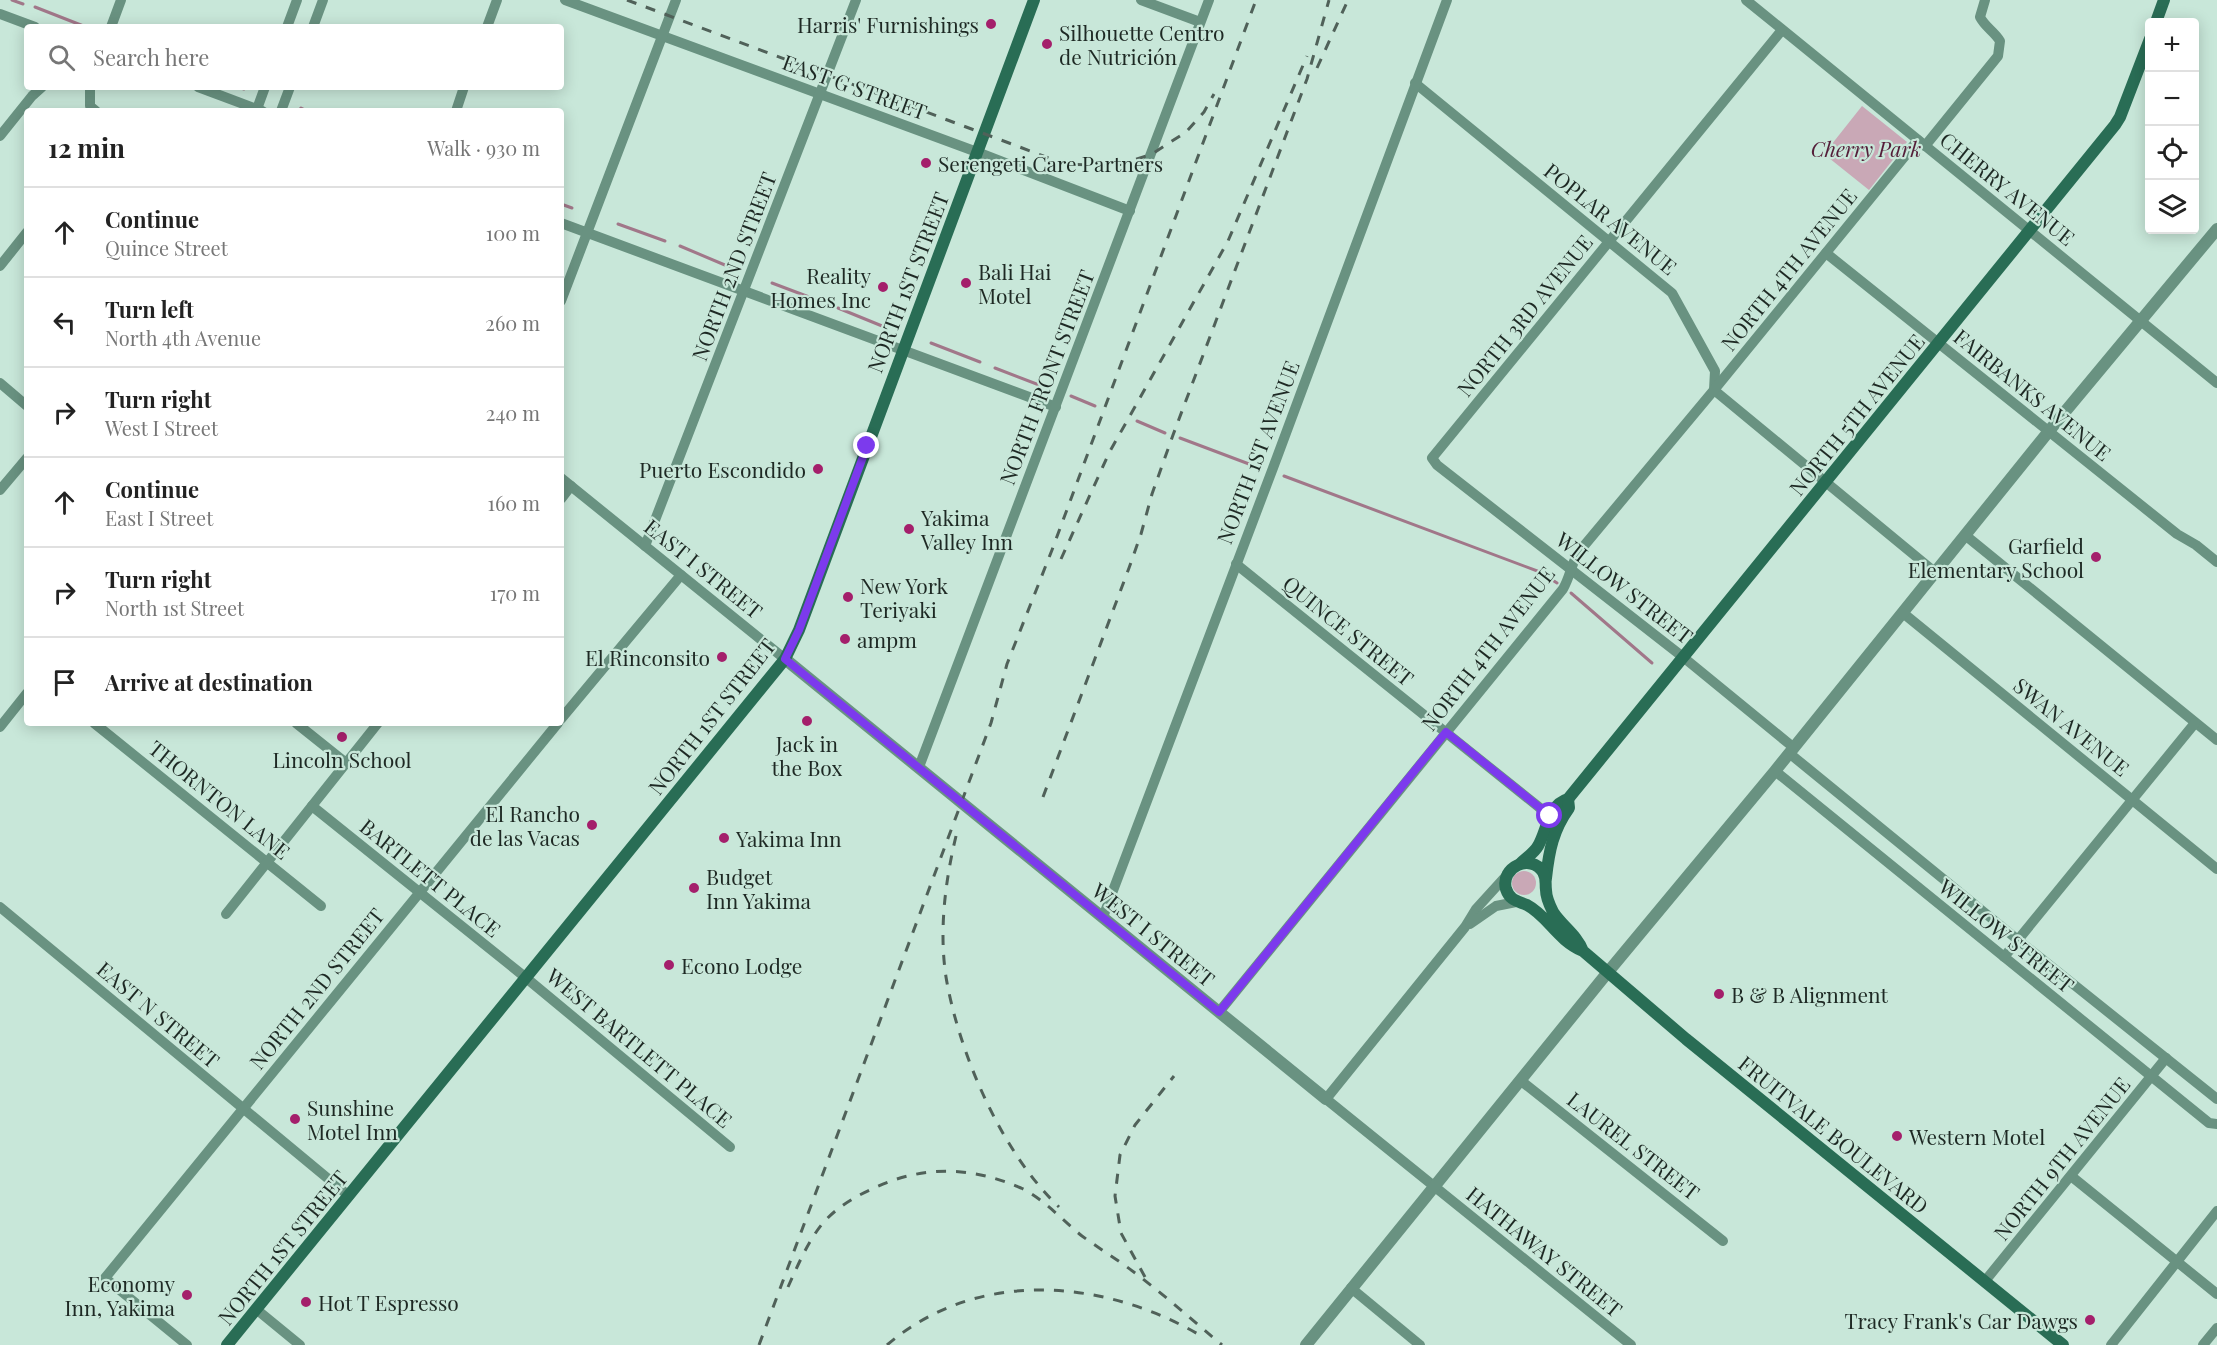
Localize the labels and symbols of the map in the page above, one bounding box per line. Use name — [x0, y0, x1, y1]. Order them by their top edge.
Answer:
place label: Harris' Furnishings — [797, 10, 979, 38]
marker: Harris' Furnishings — [984, 17, 998, 31]
place label: Silhouette Centro de Nutrición — [1059, 18, 1225, 70]
marker: Silhouette Centro de Nutrición — [1040, 37, 1054, 51]
street label: EAST G STREET — [779, 47, 931, 125]
street label: CHERRY AVENUE — [1935, 125, 2081, 251]
park label: Cherry Park — [1811, 134, 1921, 162]
place label: Serengeti Care Partners — [938, 149, 1163, 177]
marker: Serengeti Care Partners — [919, 156, 933, 170]
street label: POPLAR AVENUE — [1539, 156, 1683, 280]
street label: NORTH 2ND STREET — [684, 168, 782, 364]
street label: NORTH 4TH AVENUE — [1714, 182, 1862, 356]
street label: NORTH 1ST STREET — [860, 188, 954, 376]
street label: NORTH 3RD AVENUE — [1450, 228, 1598, 402]
place label: Bali Hai Motel — [978, 257, 1051, 309]
place label: Reality Homes Inc — [770, 261, 871, 313]
street label: NORTH FRONT STREET — [992, 266, 1100, 488]
marker: Bali Hai Motel — [959, 276, 973, 290]
marker: Reality Homes Inc — [876, 280, 890, 294]
street label: FAIRBANKS AVENUE — [1948, 322, 2118, 466]
street label: NORTH 5TH AVENUE — [1782, 327, 1930, 501]
street label: NORTH 1ST AVENUE — [1209, 356, 1305, 548]
route end — [853, 432, 879, 458]
place label: Puerto Escondido — [639, 455, 806, 483]
marker: Puerto Escondido — [811, 462, 825, 476]
place label: Yakima Valley Inn — [920, 503, 1014, 555]
street label: EAST I STREET — [639, 512, 769, 624]
marker: Yakima Valley Inn — [902, 522, 916, 536]
street label: WILLOW STREET — [1550, 524, 1699, 649]
place label: Garfield Elementary School — [1908, 531, 2084, 583]
marker: Garfield Elementary School — [2089, 550, 2103, 564]
street label: NORTH 4TH AVENUE — [1414, 560, 1560, 736]
street label: QUINCE STREET — [1278, 569, 1420, 691]
place label: New York Teriyaki — [860, 571, 949, 623]
marker: New York Teriyaki — [841, 590, 855, 604]
place label: ampm — [857, 625, 917, 653]
street label: NORTH 1ST STREET — [641, 632, 781, 800]
marker: ampm — [838, 632, 852, 646]
place label: El Rinconsito — [585, 643, 710, 671]
marker: El Rinconsito — [715, 650, 729, 664]
street label: SWAN AVENUE — [2008, 671, 2136, 781]
marker: Jack in the Box — [800, 714, 814, 728]
place label: Jack in the Box — [772, 729, 842, 781]
marker: Lincoln School — [335, 730, 349, 744]
street label: THORNTON LANE — [144, 733, 296, 865]
place label: Lincoln School — [272, 745, 412, 773]
place label: El Rancho de las Vacas — [470, 799, 580, 851]
route start — [1536, 802, 1562, 828]
street label: BARTLETT PLACE — [355, 812, 507, 942]
marker: El Rancho de las Vacas — [585, 818, 599, 832]
place label: Yakima Inn — [735, 824, 842, 852]
marker: Yakima Inn — [717, 831, 731, 845]
place label: Budget Inn Yakima — [706, 862, 812, 914]
street label: WILLOW STREET — [1933, 871, 2080, 998]
street label: WEST I STREET — [1086, 875, 1221, 992]
marker: Budget Inn Yakima — [687, 881, 701, 895]
street label: NORTH 2ND STREET — [242, 902, 390, 1074]
place label: Econo Lodge — [681, 951, 802, 979]
street label: EAST N STREET — [92, 954, 226, 1074]
marker: Econo Lodge — [662, 958, 676, 972]
street label: WEST BARTLETT PLACE — [541, 960, 739, 1133]
place label: B & B Alignment — [1731, 980, 1889, 1008]
marker: B & B Alignment — [1712, 987, 1726, 1001]
street label: FRUITVALE BOULEVARD — [1733, 1049, 1935, 1219]
street label: NORTH 9TH AVENUE — [1987, 1071, 2135, 1245]
street label: LAUREL STREET — [1562, 1085, 1706, 1205]
place label: Sunshine Motel Inn — [307, 1093, 398, 1145]
marker: Sunshine Motel Inn — [288, 1112, 302, 1126]
place label: Western Motel — [1908, 1122, 2045, 1150]
marker: Western Motel — [1890, 1129, 1904, 1143]
street label: NORTH 1ST STREET — [211, 1164, 353, 1330]
street label: HATHAWAY STREET — [1461, 1179, 1629, 1323]
place label: Economy Inn, Yakima — [64, 1269, 176, 1321]
marker: Economy Inn, Yakima — [180, 1288, 194, 1302]
place label: Hot T Espresso — [318, 1288, 459, 1316]
marker: Hot T Espresso — [299, 1295, 313, 1309]
place label: Tracy Frank's Car Dawgs — [1844, 1306, 2078, 1334]
marker: Tracy Frank's Car Dawgs — [2083, 1313, 2097, 1327]

